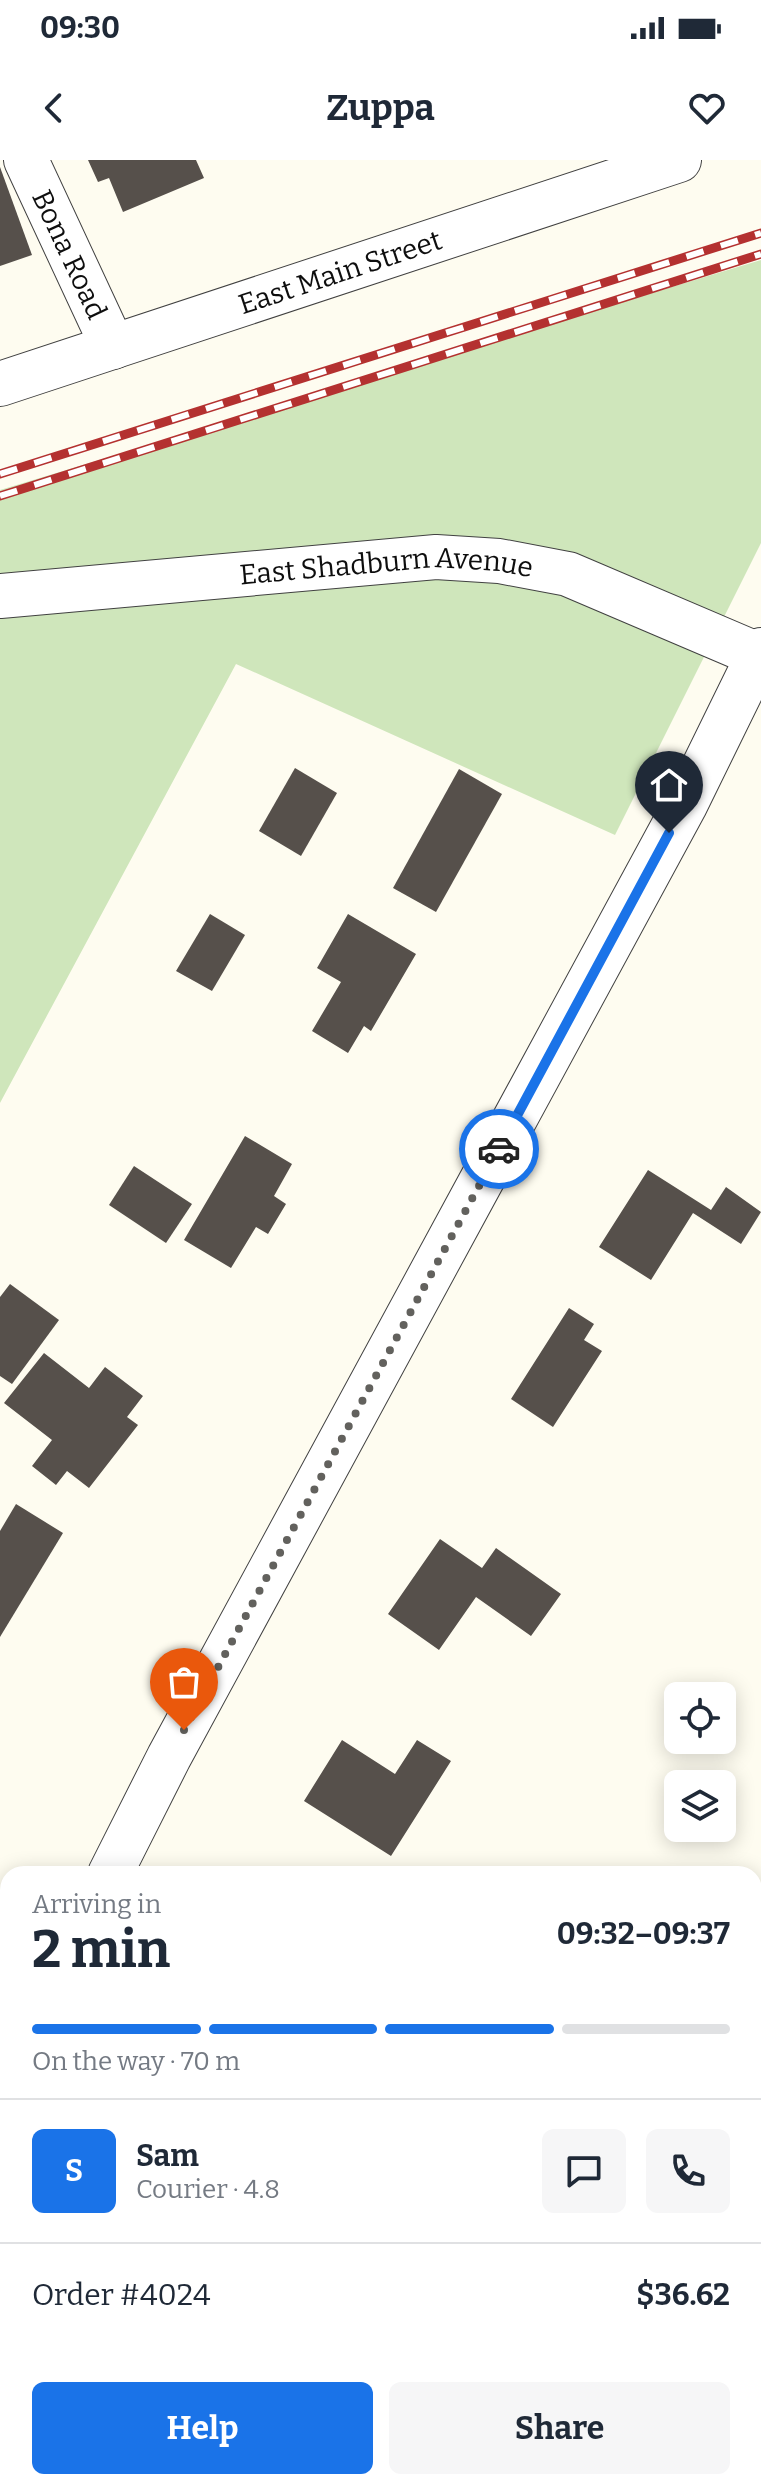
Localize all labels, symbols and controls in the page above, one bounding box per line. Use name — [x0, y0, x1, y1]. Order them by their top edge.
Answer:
text: 09:30 — [40, 10, 120, 46]
icon: back — [32, 86, 76, 130]
text: Zuppa — [326, 86, 435, 130]
icon: heart — [685, 86, 729, 130]
street label: Bona Road — [26, 185, 114, 324]
street label: East Main Street — [234, 223, 446, 321]
street label: East Shadburn Avenue — [238, 540, 536, 591]
pin — [635, 751, 703, 833]
icon: home — [647, 763, 691, 807]
courier — [459, 1109, 539, 1189]
icon: car — [477, 1127, 521, 1171]
pin — [150, 1648, 218, 1730]
icon: bag — [162, 1660, 206, 1704]
map controls — [664, 1682, 736, 1842]
button: locate — [664, 1682, 736, 1754]
button: layers — [664, 1770, 736, 1842]
text: Arriving in — [32, 1889, 161, 1920]
text: 09:32–09:37 — [557, 1916, 730, 1952]
text: 2 min — [32, 1918, 170, 1981]
text: On the way · 70 m — [32, 2046, 240, 2077]
button: chat — [542, 2129, 626, 2213]
button: phone — [646, 2129, 730, 2213]
text: Sam — [136, 2138, 199, 2174]
text: S — [65, 2153, 83, 2189]
text: Courier · 4.8 — [136, 2174, 280, 2205]
text: Order #4024 — [32, 2277, 211, 2313]
text: $36.62 — [636, 2277, 730, 2313]
button: Help — [32, 2382, 373, 2474]
button: Share — [389, 2382, 730, 2474]

